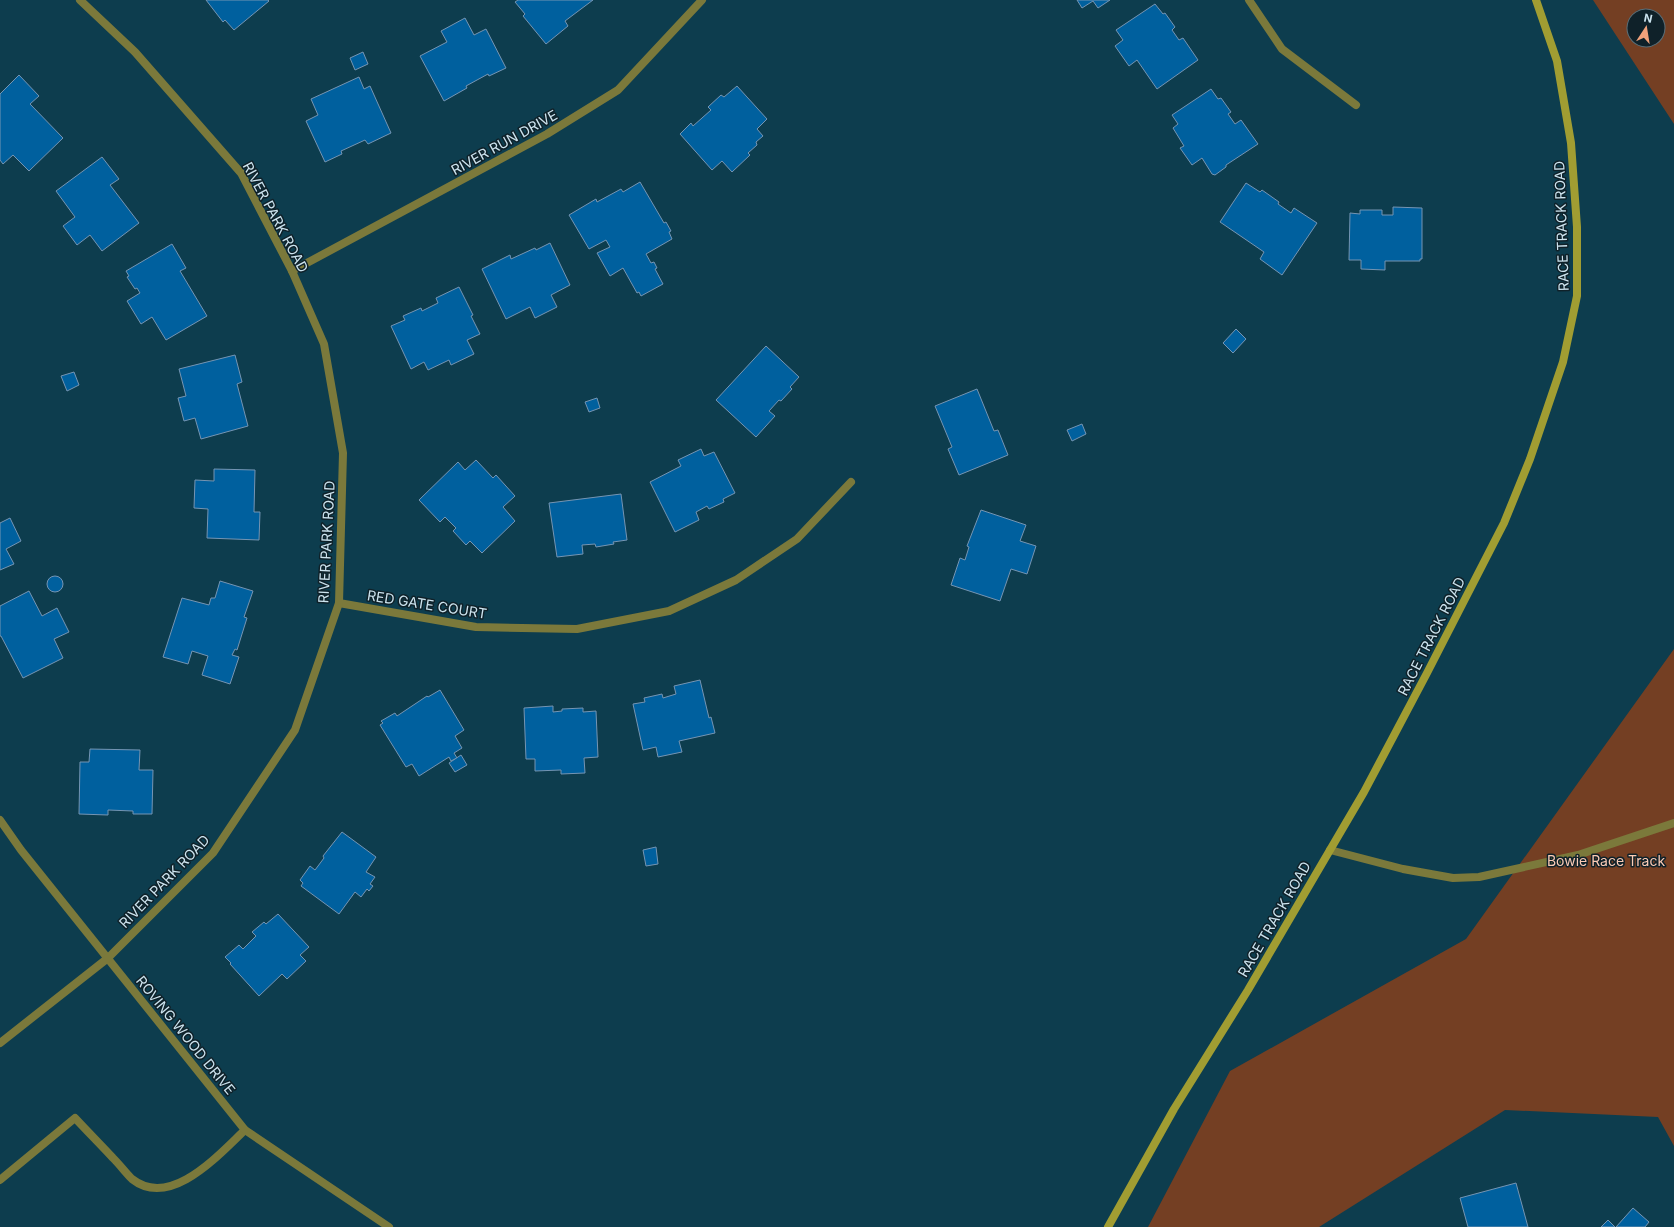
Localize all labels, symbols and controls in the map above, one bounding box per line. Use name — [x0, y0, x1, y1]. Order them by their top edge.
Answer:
north arrow — [1626, 8, 1666, 48]
text: N — [1643, 10, 1654, 26]
street label: RIVER RUN DRIVE — [448, 106, 560, 178]
street label: RIVER PARK ROAD — [240, 159, 312, 275]
street label: RACE TRACK ROAD — [1550, 160, 1572, 292]
street label: RIVER PARK ROAD — [314, 480, 338, 604]
street label: RACE TRACK ROAD — [1394, 574, 1468, 698]
street label: RED GATE COURT — [366, 586, 488, 622]
street label: RIVER PARK ROAD — [115, 831, 213, 931]
park label: Bowie Race Track — [1547, 852, 1665, 869]
street label: RACE TRACK ROAD — [1234, 858, 1314, 980]
street label: ROVING WOOD DRIVE — [133, 972, 239, 1098]

